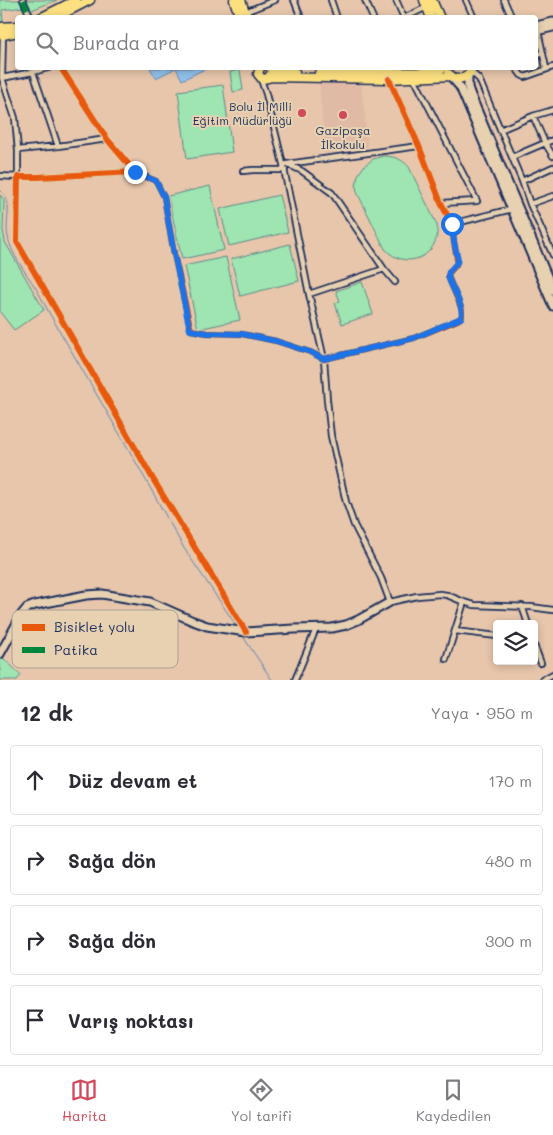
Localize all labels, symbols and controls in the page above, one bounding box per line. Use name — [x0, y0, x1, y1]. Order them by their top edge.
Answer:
search box — [15, 15, 538, 70]
icon: search — [33, 29, 61, 57]
text: Burada ara — [73, 30, 180, 55]
place label: Bolu İl Milli Eğitim Müdürlüğü — [193, 98, 292, 128]
marker: Bolu İl Milli Eğitim Müdürlüğü — [296, 107, 308, 119]
marker: Gazipaşa İlkokulu — [337, 109, 349, 121]
place label: Gazipaşa İlkokulu — [316, 122, 370, 152]
route end — [124, 161, 147, 184]
route start — [441, 213, 464, 236]
legend — [12, 610, 178, 668]
text: Bisiklet yolu — [54, 617, 135, 636]
map controls — [493, 620, 538, 665]
button: layers — [493, 620, 538, 665]
text: Patika — [54, 640, 98, 659]
text: 12 dk — [20, 699, 73, 726]
text: Yaya · 950 m — [430, 702, 533, 723]
icon: ahead — [21, 766, 49, 794]
text: Düz devam et — [68, 768, 197, 793]
text: 170 m — [488, 770, 532, 791]
icon: right — [21, 846, 49, 874]
text: Sağa dön — [68, 848, 156, 873]
text: 480 m — [485, 850, 532, 871]
icon: right — [21, 926, 49, 954]
text: Sağa dön — [68, 928, 156, 953]
text: 300 m — [485, 930, 532, 951]
icon: arrive — [21, 1006, 49, 1034]
text: Varış noktası — [68, 1008, 194, 1033]
tab: Harita — [62, 1076, 107, 1125]
tab: Yol tarifi — [231, 1076, 292, 1125]
tab: Kaydedilen — [416, 1076, 491, 1125]

